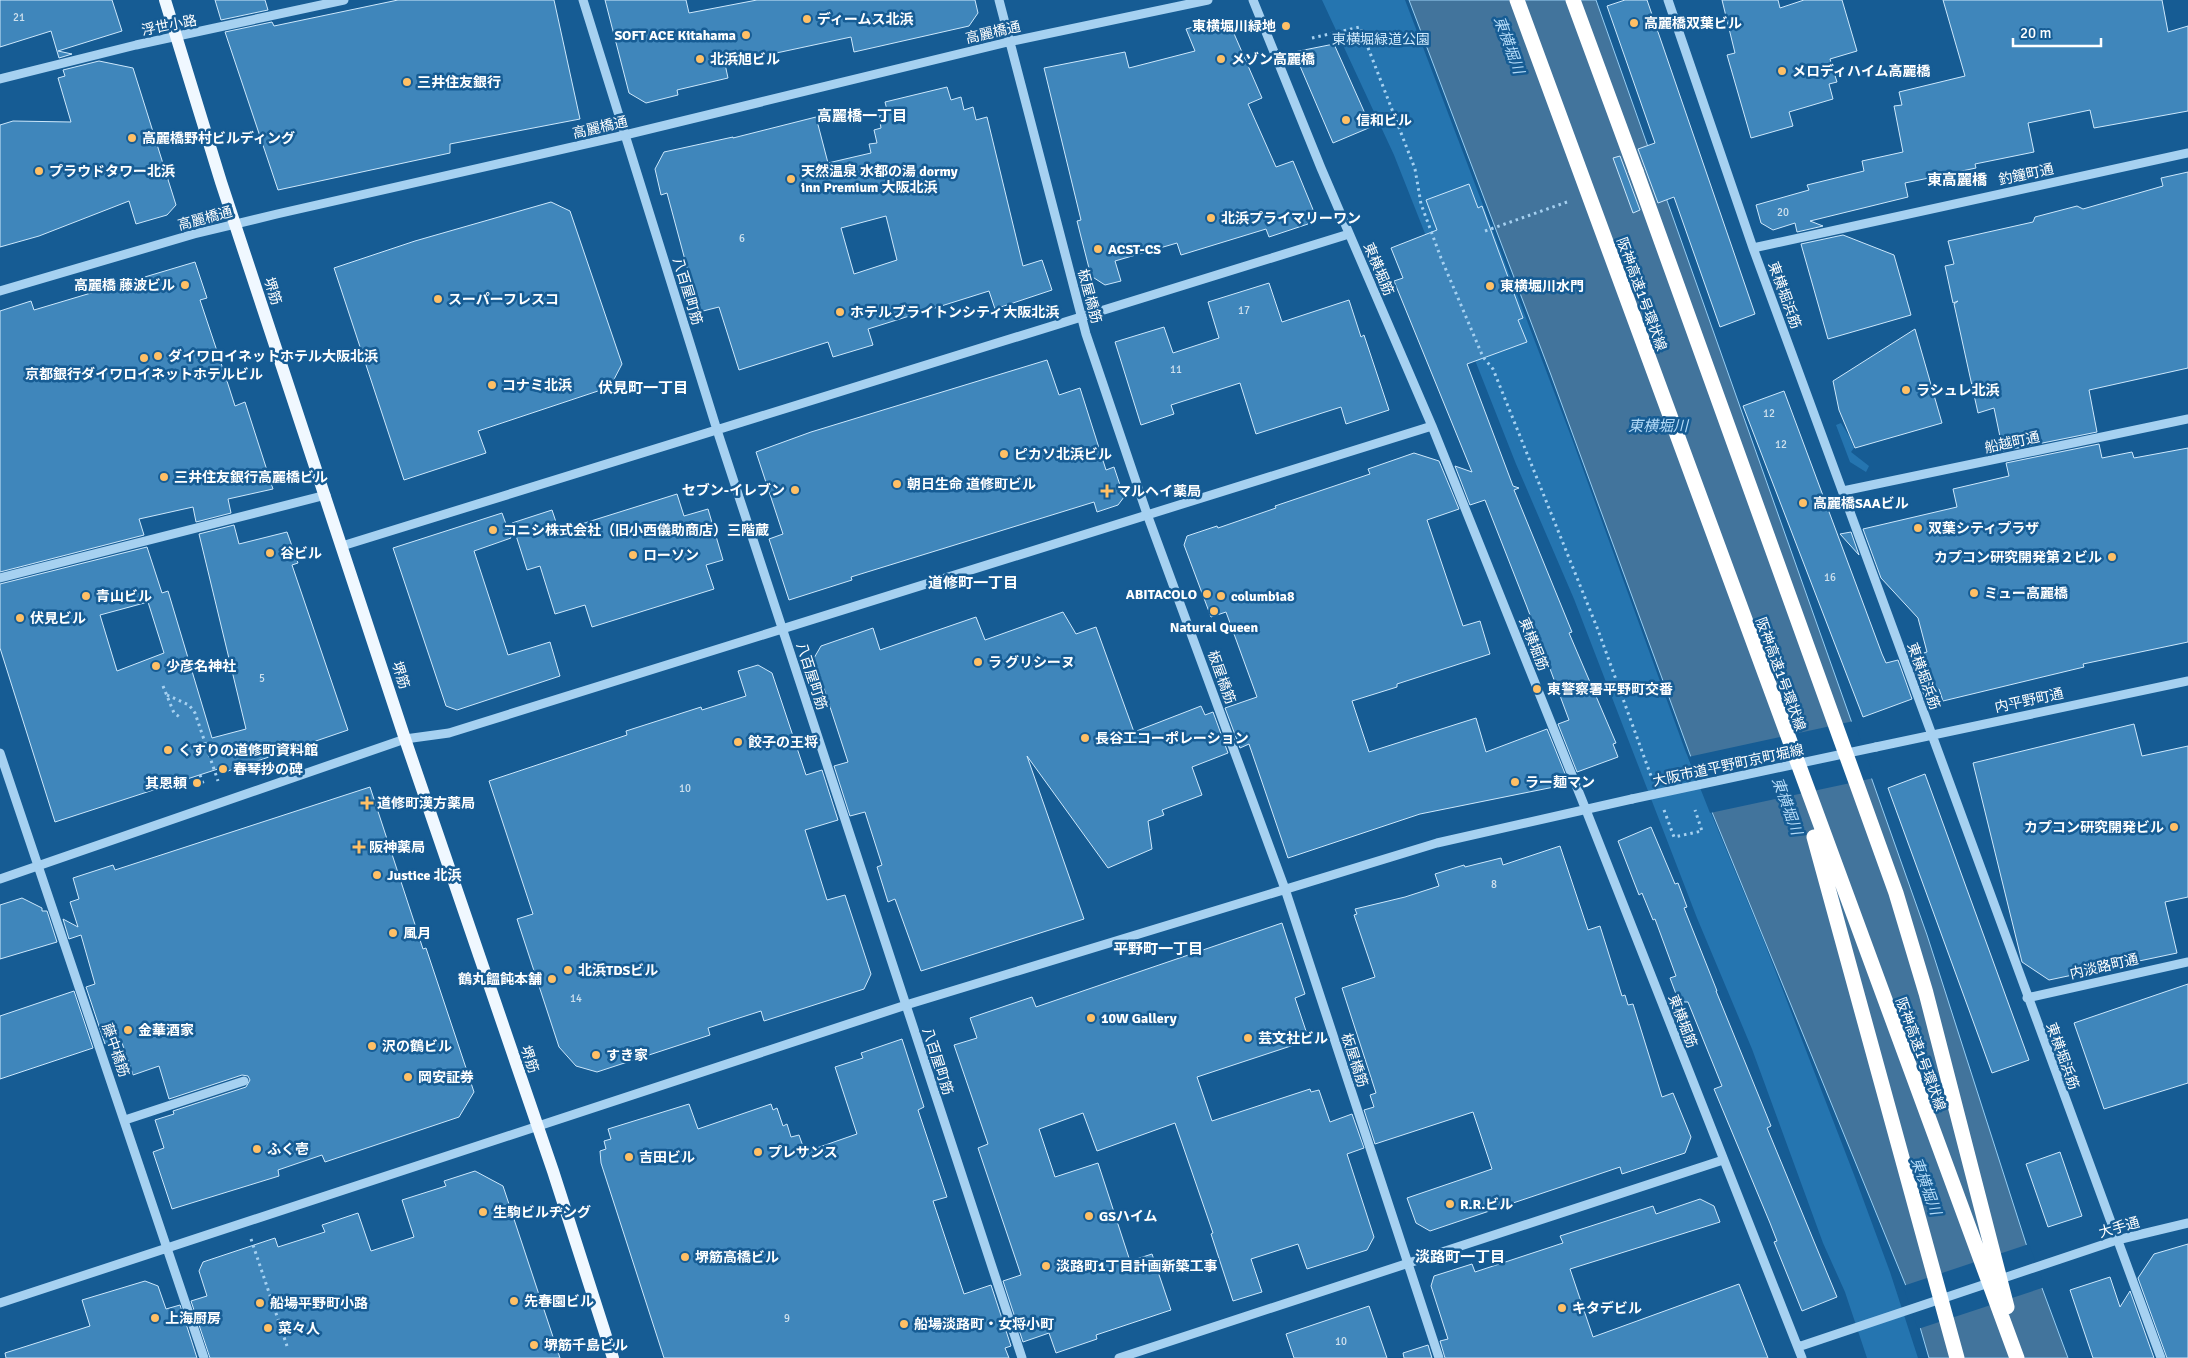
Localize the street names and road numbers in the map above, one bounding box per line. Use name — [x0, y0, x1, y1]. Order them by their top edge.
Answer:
street label: 浮世小路 — [140, 12, 198, 39]
street label: 高麗橋通 — [964, 18, 1022, 47]
street label: 高麗橋通 — [571, 113, 629, 142]
street label: 釣鐘町通 — [1997, 160, 2055, 189]
street label: 高麗橋通 — [176, 203, 234, 234]
street label: 阪神高速1号環状線 — [1613, 235, 1670, 353]
street label: 東横堀筋 — [1360, 240, 1397, 298]
street label: 八百屋町筋 — [669, 255, 706, 327]
street label: 東横堀浜筋 — [1765, 259, 1804, 331]
street label: 板屋橋筋 — [1074, 267, 1105, 325]
street label: 堺筋 — [260, 275, 285, 307]
street label: 船越町通 — [1983, 428, 2041, 457]
street label: 東横堀筋 — [1515, 615, 1552, 673]
street label: 阪神高速1号環状線 — [1752, 615, 1809, 733]
street label: 八百屋町筋 — [793, 640, 830, 712]
street label: 東横堀浜筋 — [1904, 640, 1943, 712]
street label: 板屋橋筋 — [1204, 648, 1239, 706]
street label: 堺筋 — [388, 659, 413, 691]
street label: 内平野町通 — [1993, 685, 2065, 716]
street label: 大阪市道平野町京町堀線 — [1651, 741, 1805, 790]
street label: 内淡路町通 — [2068, 950, 2140, 983]
street label: 東横堀筋 — [1665, 992, 1701, 1050]
street label: 阪神高速1号環状線 — [1892, 995, 1949, 1113]
street label: 東横堀浜筋 — [2043, 1020, 2082, 1092]
street label: 藤中橋筋 — [98, 1021, 133, 1079]
street label: 八百屋町筋 — [919, 1025, 956, 1097]
street label: 板屋橋筋 — [1338, 1031, 1371, 1089]
street label: 堺筋 — [517, 1043, 542, 1075]
street label: 大手通 — [2097, 1214, 2142, 1241]

